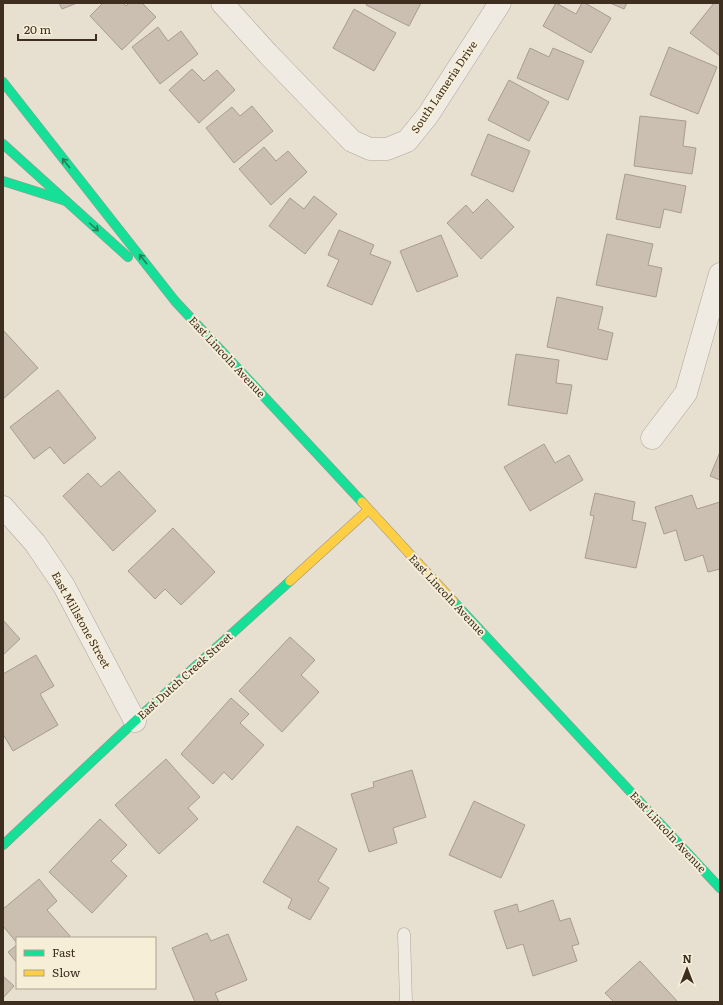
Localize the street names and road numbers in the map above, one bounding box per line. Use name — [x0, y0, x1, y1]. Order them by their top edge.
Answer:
street label: South Lameria Drive — [406, 37, 480, 136]
street label: East Lincoln Avenue — [186, 312, 270, 401]
street label: East Lincoln Avenue — [406, 550, 490, 639]
street label: East Millstone Street — [49, 568, 115, 671]
street label: East Dutch Creek Street — [133, 628, 236, 722]
street label: East Lincoln Avenue — [627, 787, 711, 876]

